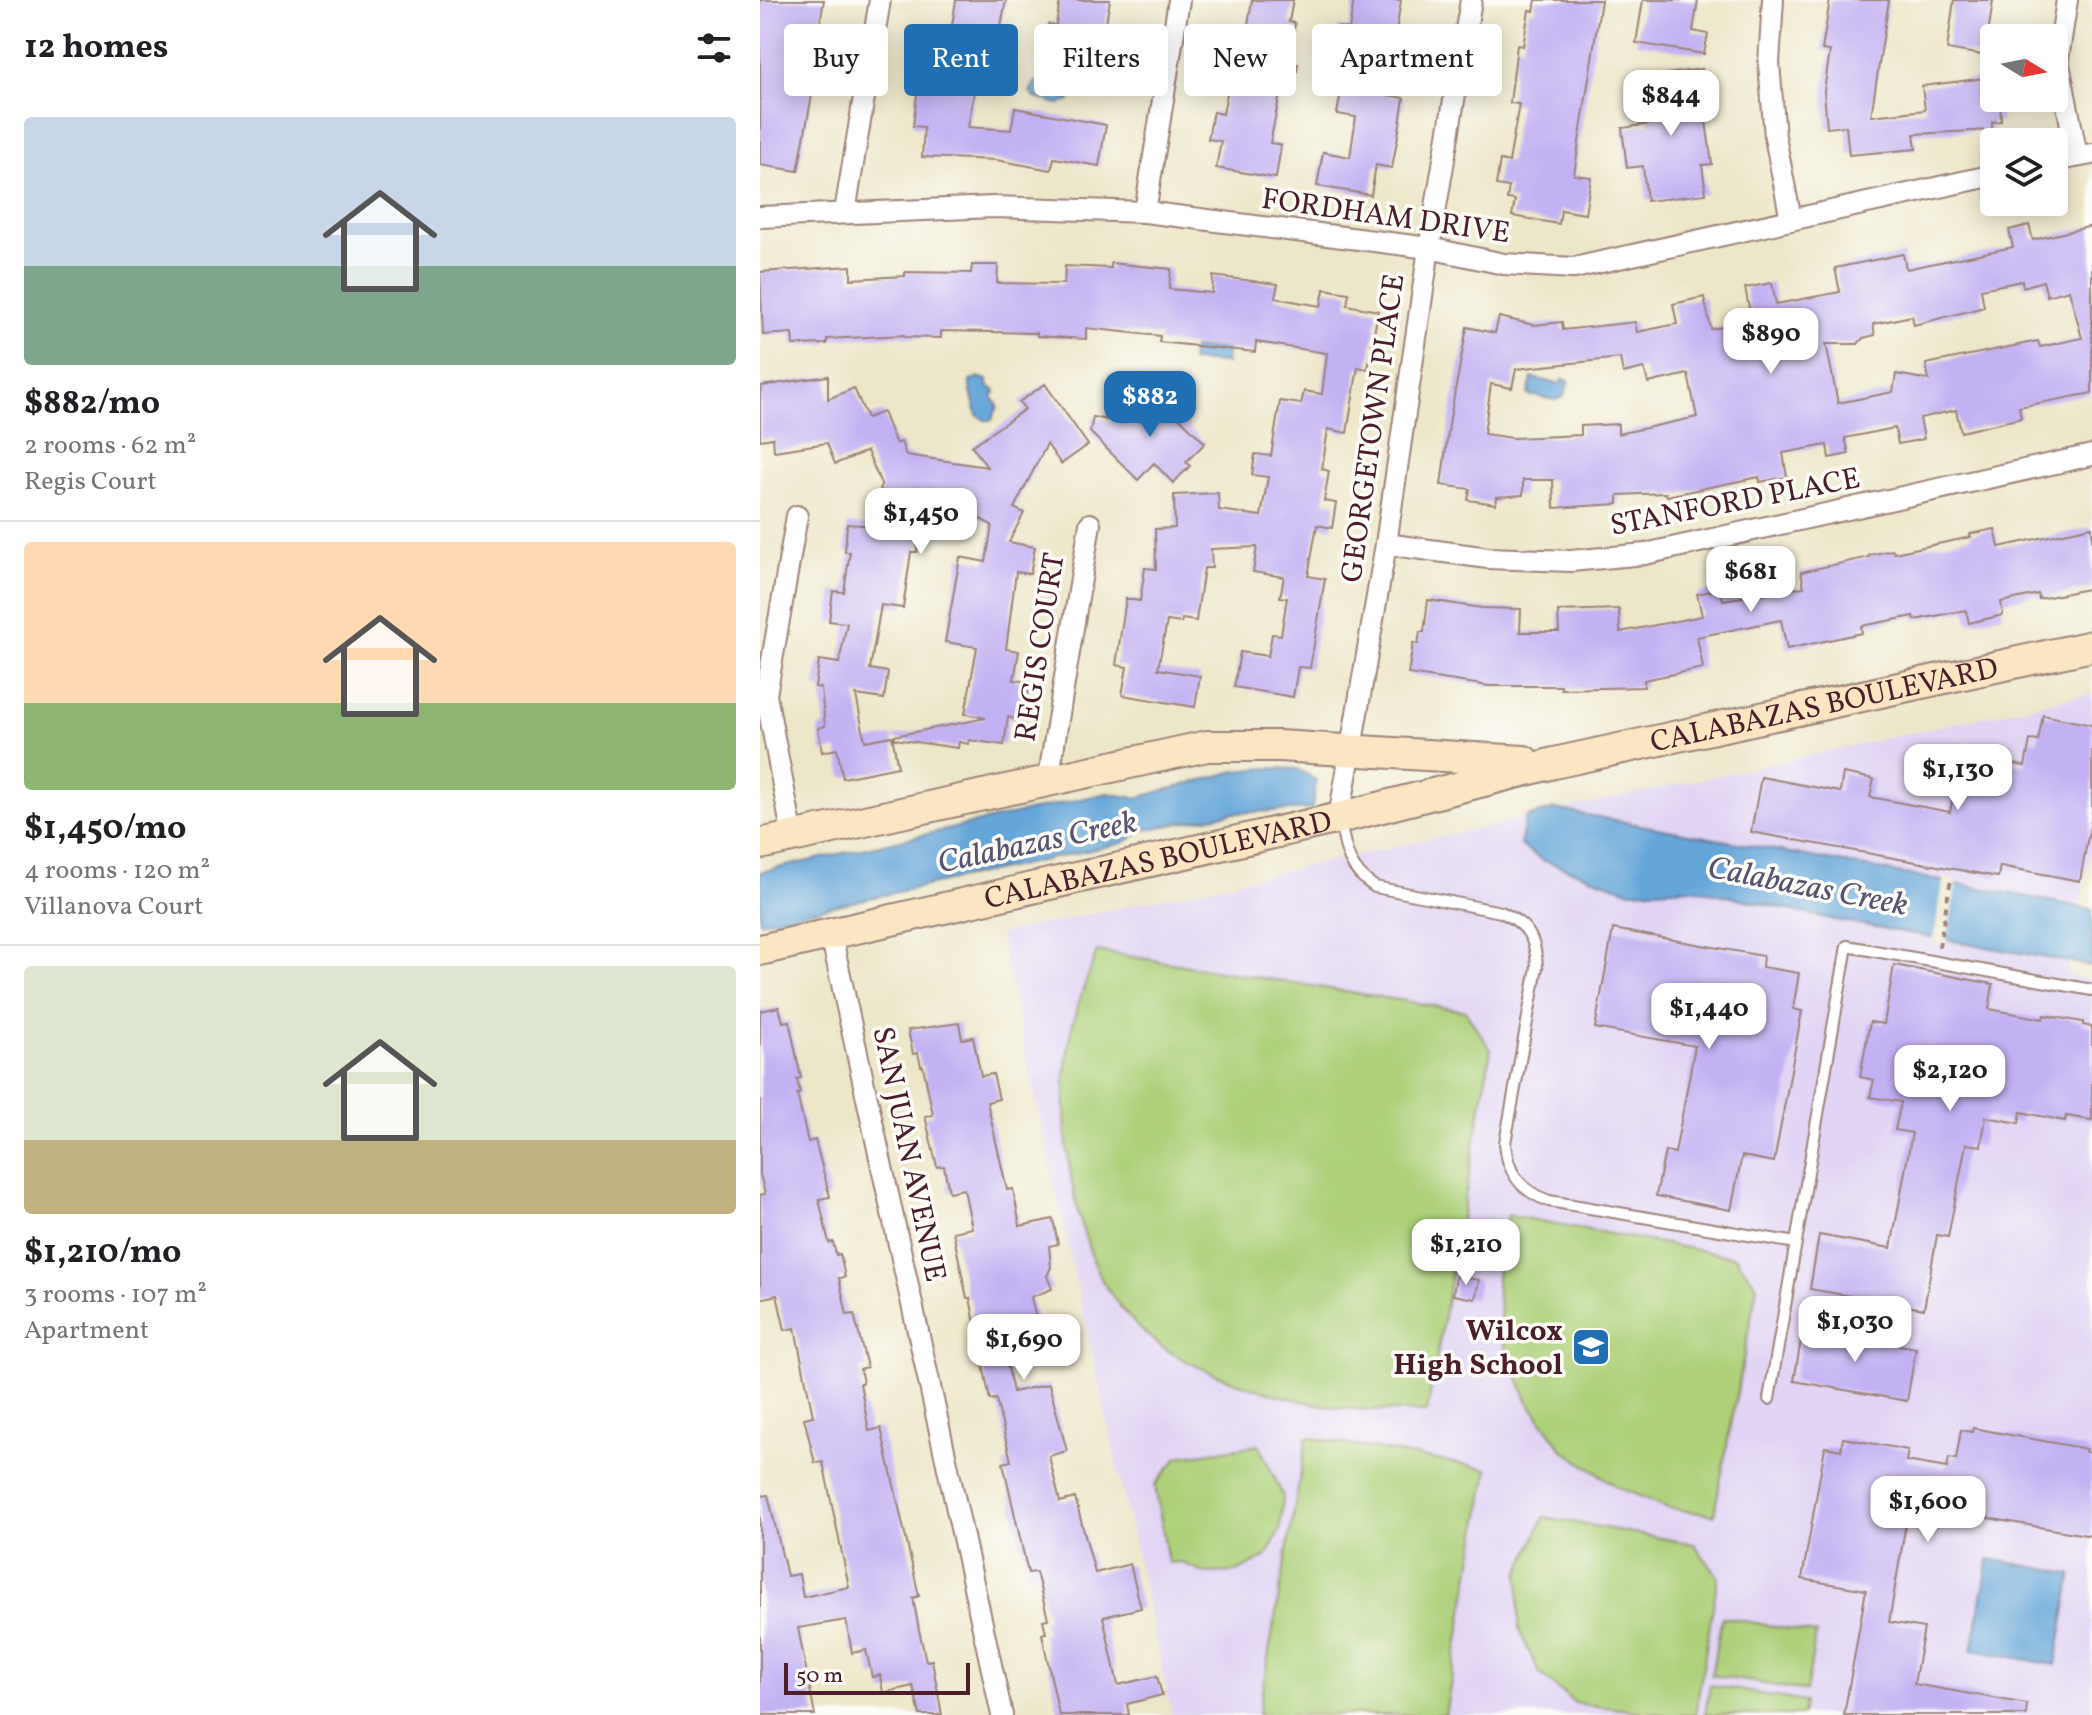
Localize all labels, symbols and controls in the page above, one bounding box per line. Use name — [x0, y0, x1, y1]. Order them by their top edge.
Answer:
chip: Buy — [784, 24, 888, 96]
chip: Rent — [904, 24, 1018, 96]
chip: Filters — [1034, 24, 1168, 96]
chip: New — [1184, 24, 1296, 96]
chip: Apartment — [1312, 24, 1502, 96]
north arrow — [1980, 24, 2068, 112]
map controls — [1980, 24, 2068, 216]
text: 12 homes — [24, 25, 168, 72]
icon: filters — [692, 26, 736, 70]
pin: $844 — [1624, 70, 1718, 138]
text: $844 — [1641, 78, 1701, 114]
button: layers — [1980, 128, 2068, 216]
icon: home — [308, 169, 452, 313]
street label: FORDHAM DRIVE — [1259, 179, 1513, 255]
street label: GEORGETOWN PLACE — [1332, 271, 1416, 585]
pin: $890 — [1724, 308, 1818, 376]
text: $890 — [1741, 316, 1801, 352]
pin: $882 — [1103, 371, 1197, 439]
text: $882 — [1122, 379, 1178, 415]
text: $882/mo — [24, 381, 160, 428]
text: 2 rooms · 62 m² — [24, 428, 196, 464]
street label: STANFORD PLACE — [1607, 458, 1864, 548]
text: Regis Court — [24, 464, 157, 500]
pin: $1,450 — [856, 488, 986, 556]
text: $1,450 — [883, 496, 959, 532]
pin: $681 — [1704, 546, 1798, 614]
street label: REGIS COURT — [1005, 550, 1077, 745]
text: $681 — [1724, 554, 1778, 590]
icon: home — [308, 594, 452, 738]
street label: CALABAZAS BOULEVARD — [1647, 648, 2002, 764]
pin: $1,130 — [1893, 744, 2023, 812]
text: $1,130 — [1922, 752, 1994, 788]
water label: Calabazas Creek — [934, 801, 1142, 887]
street label: CALABAZAS BOULEVARD — [981, 801, 1336, 921]
text: $1,450/mo — [24, 806, 186, 853]
water label: Calabazas Creek — [1704, 847, 1911, 929]
text: 4 rooms · 120 m² — [24, 853, 210, 889]
text: Villanova Court — [24, 889, 203, 925]
pin: $1,440 — [1644, 983, 1774, 1051]
text: $1,440 — [1669, 991, 1749, 1027]
icon: home — [308, 1018, 452, 1162]
street label: SAN JUAN AVENUE — [860, 1023, 956, 1286]
pin: $2,120 — [1885, 1045, 2015, 1113]
text: $2,120 — [1912, 1053, 1988, 1089]
pin: $1,210 — [1401, 1219, 1531, 1287]
text: $1,210 — [1430, 1227, 1502, 1263]
text: $1,210/mo — [24, 1230, 182, 1277]
text: 3 rooms · 107 m² — [24, 1277, 207, 1313]
pin: $1,030 — [1790, 1296, 1920, 1364]
text: $1,030 — [1816, 1304, 1894, 1340]
place label: Wilcox High School — [1393, 1311, 1563, 1387]
text: Apartment — [24, 1313, 149, 1349]
pin: $1,690 — [959, 1314, 1089, 1382]
text: $1,690 — [985, 1322, 1063, 1358]
school or university icon: Wilcox High School — [1570, 1326, 1612, 1368]
pin: $1,600 — [1863, 1476, 1993, 1544]
text: $1,600 — [1888, 1484, 1968, 1520]
scale bar — [784, 1659, 970, 1695]
text: 50 m — [796, 1661, 843, 1692]

